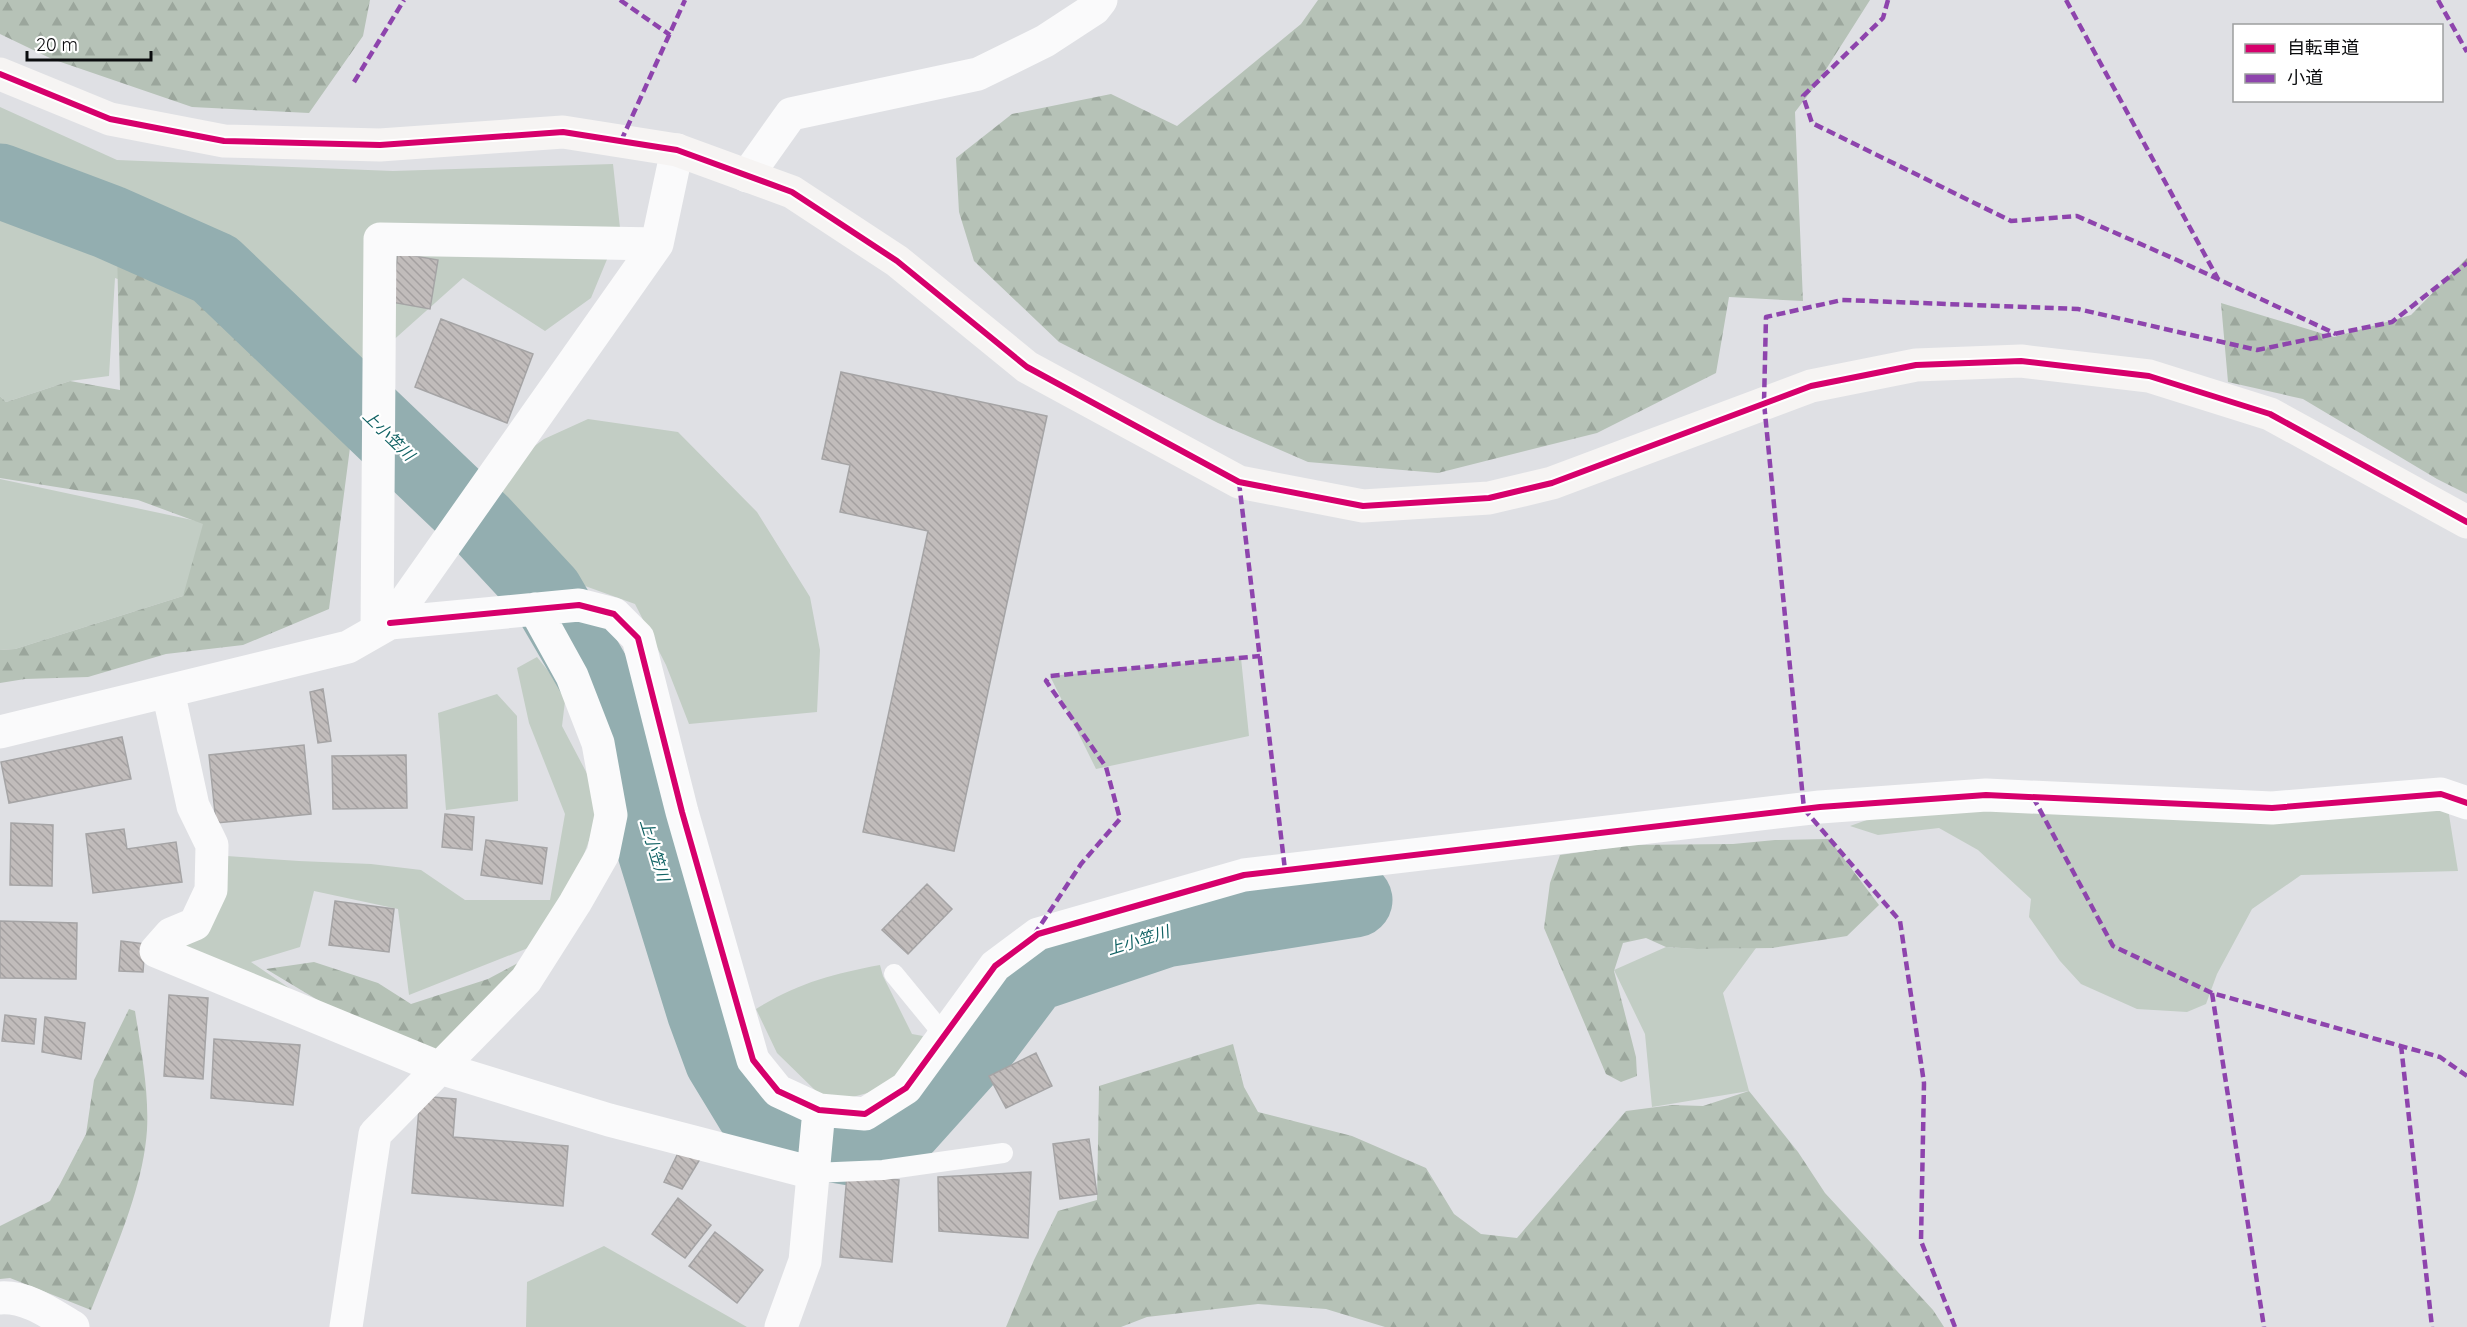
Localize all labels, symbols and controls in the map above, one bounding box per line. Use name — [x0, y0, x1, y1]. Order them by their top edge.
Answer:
scale bar — [27, 24, 152, 62]
legend — [2233, 24, 2443, 102]
text: 20 m — [36, 33, 78, 56]
text: 自転車道 — [2287, 36, 2359, 59]
text: 小道 — [2287, 66, 2323, 89]
water label: 上小笠川 — [359, 406, 420, 466]
water label: 上小笠川 — [636, 816, 675, 885]
water label: 上小笠川 — [1104, 920, 1173, 959]

